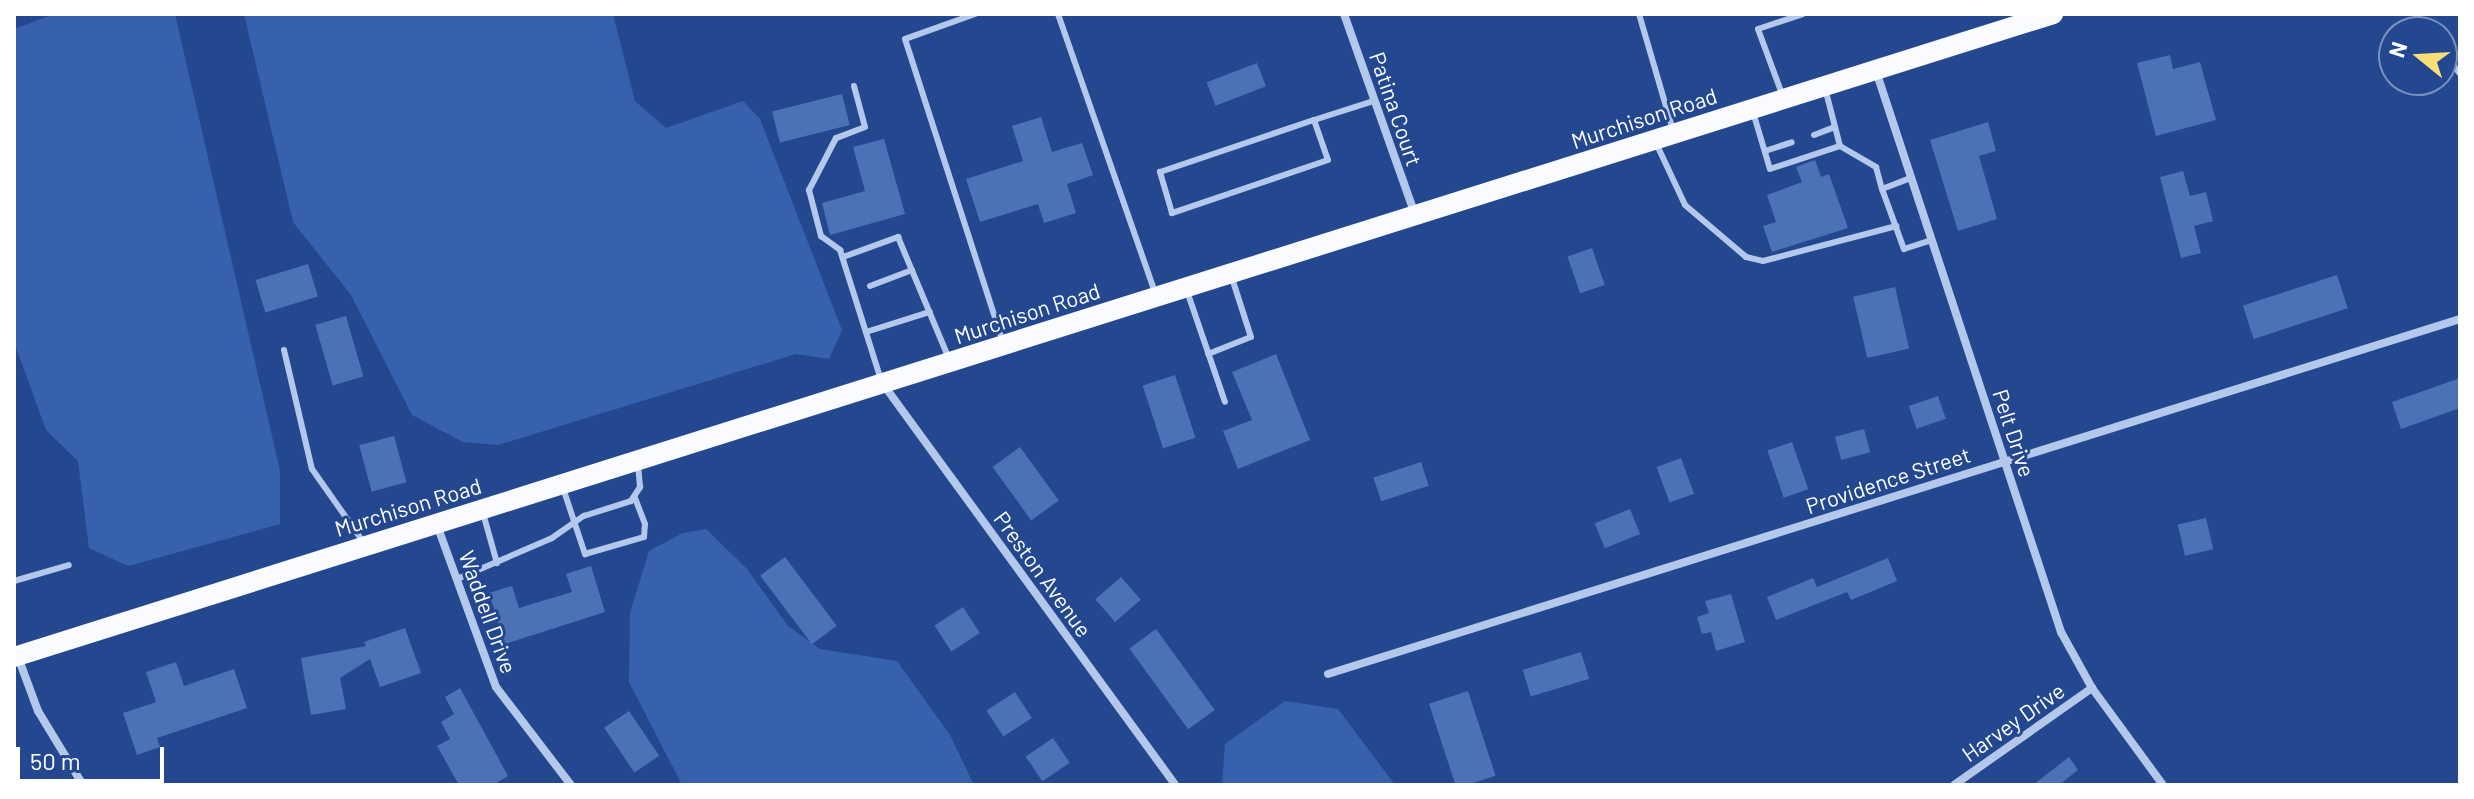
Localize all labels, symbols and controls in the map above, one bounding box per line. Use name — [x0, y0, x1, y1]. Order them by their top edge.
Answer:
north arrow — [2378, 16, 2458, 96]
text: N — [2382, 38, 2412, 60]
street label: Patina Court — [1364, 49, 1428, 169]
street label: Murchison Road — [1568, 82, 1720, 154]
street label: Murchison Road — [951, 277, 1103, 349]
street label: Pelt Drive — [1987, 386, 2041, 480]
street label: Providence Street — [1802, 441, 1974, 519]
street label: Murchison Road — [332, 472, 484, 542]
street label: Preston Avenue — [989, 506, 1097, 642]
street label: Waddell Drive — [454, 547, 522, 677]
street label: Harvey Drive — [1957, 677, 2069, 767]
scale bar — [20, 731, 168, 781]
text: 50 m — [30, 746, 81, 775]

